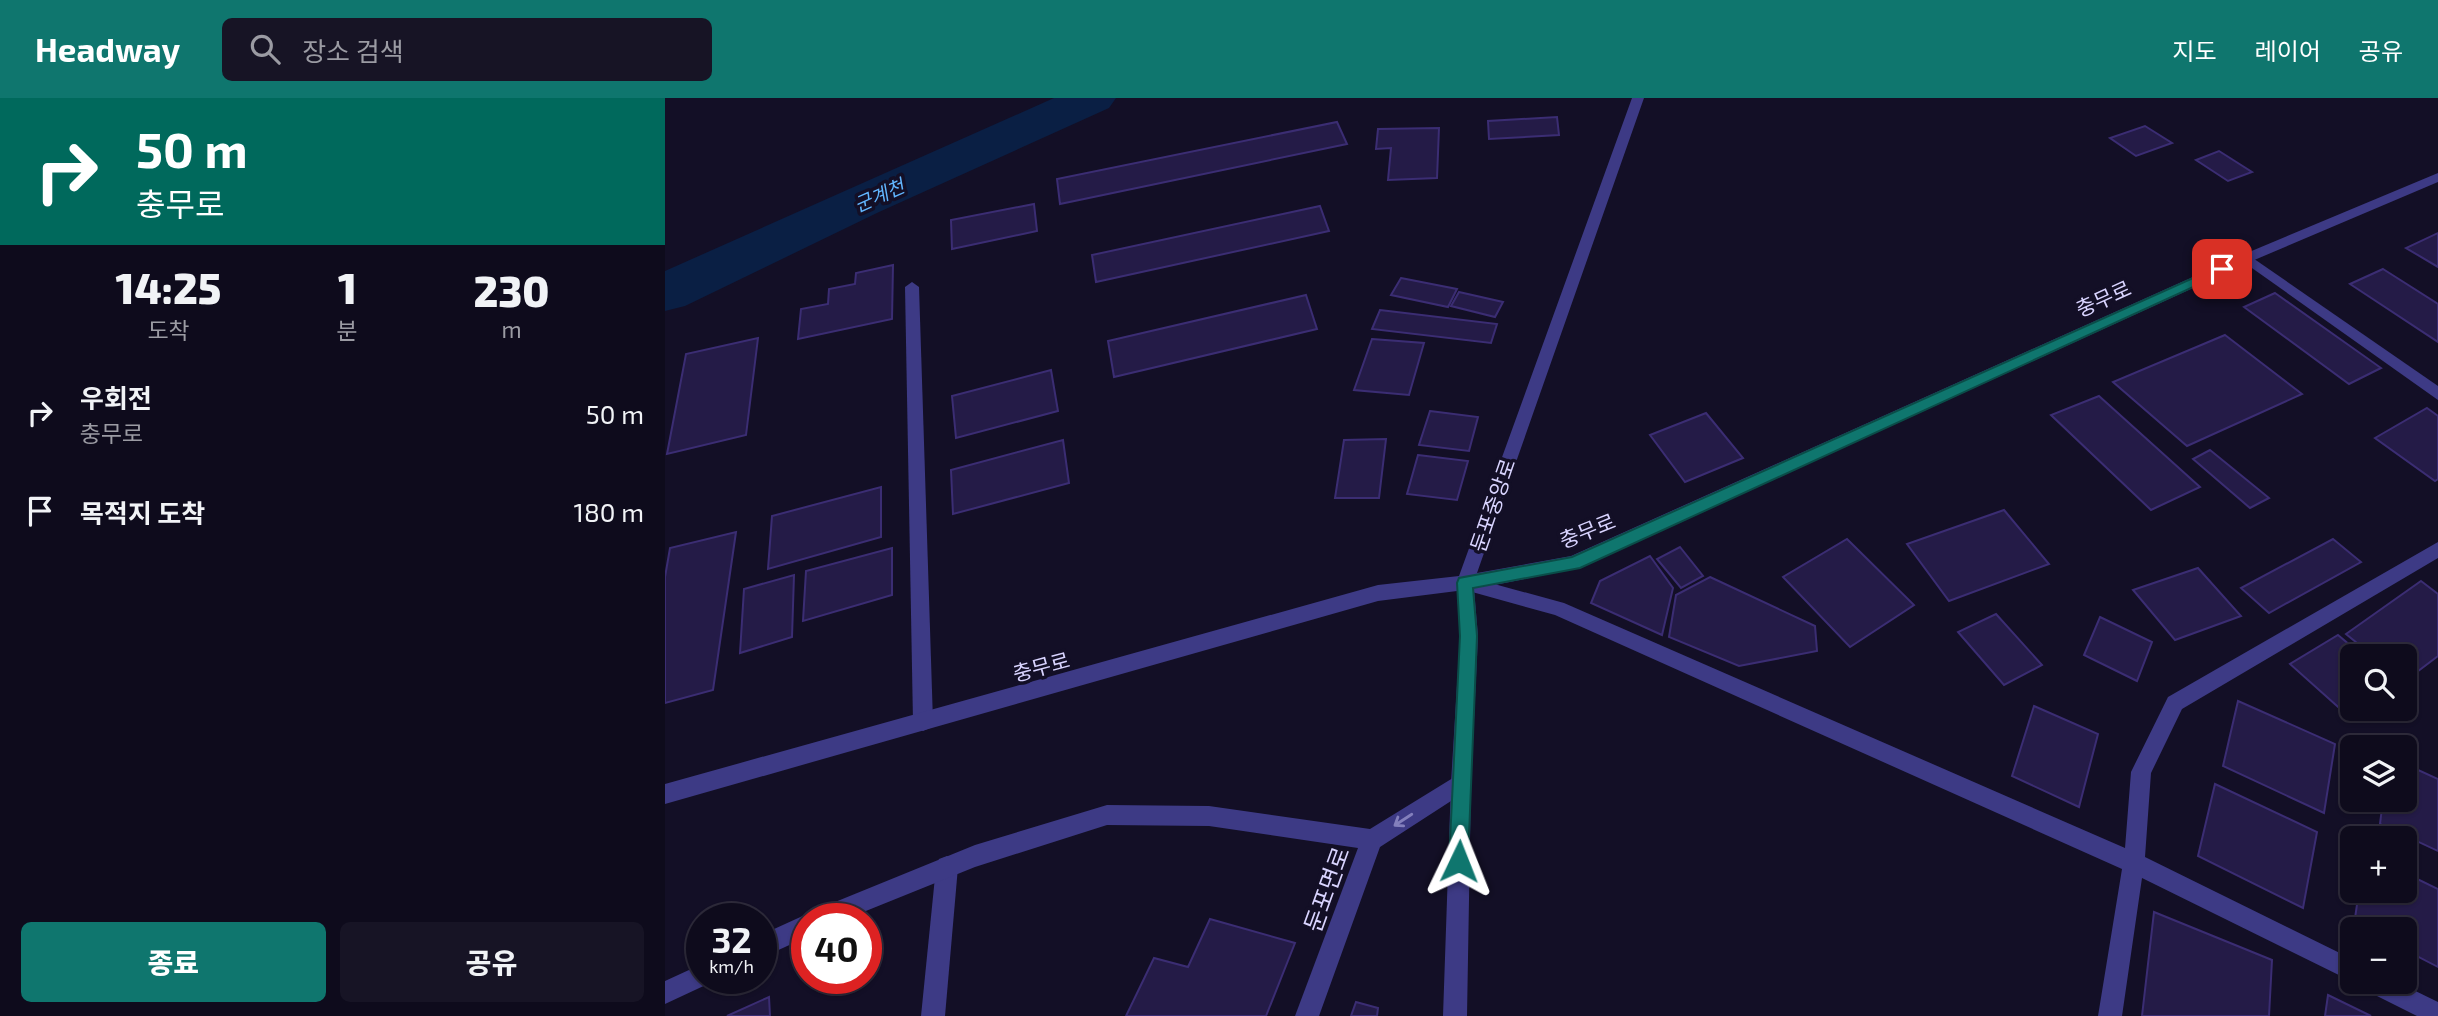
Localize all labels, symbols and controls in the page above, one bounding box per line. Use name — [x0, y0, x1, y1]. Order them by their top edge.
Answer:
search box — [222, 18, 712, 81]
text: Headway — [35, 29, 180, 69]
icon: search — [246, 30, 284, 68]
text: 장소 검색 — [302, 35, 404, 66]
text: 지도 — [2172, 36, 2217, 65]
text: 레이어 — [2255, 36, 2321, 65]
text: 공유 — [2359, 36, 2403, 65]
text: 50 m — [136, 119, 248, 178]
icon: right — [21, 126, 112, 217]
water label: 군계천 — [850, 173, 909, 216]
text: 충무로 — [136, 184, 224, 222]
pin — [2192, 239, 2252, 299]
icon: arrive — [2203, 250, 2241, 288]
text: 14:25 — [115, 262, 221, 312]
text: 1 — [338, 262, 357, 312]
text: 230 — [473, 265, 550, 315]
street label: 충무로 — [2071, 275, 2135, 321]
text: m — [501, 315, 522, 343]
text: 도착 — [147, 316, 190, 344]
text: 분 — [337, 316, 358, 344]
text: 우회전 — [80, 382, 152, 413]
icon: right — [21, 394, 59, 432]
text: 50 m — [586, 398, 644, 429]
text: 충무로 — [80, 419, 143, 447]
street label: 둔포중앙로 — [1464, 455, 1520, 555]
icon: arrive — [21, 492, 59, 530]
text: 180 m — [574, 496, 644, 527]
text: 목적지 도착 — [80, 497, 205, 528]
street label: 충무로 — [1555, 508, 1619, 552]
map controls — [2340, 644, 2417, 994]
button: search — [2340, 644, 2417, 721]
street label: 충무로 — [1010, 646, 1072, 686]
button: layers — [2340, 735, 2417, 812]
one-way arrow — [1394, 813, 1414, 827]
position arrow — [1422, 824, 1496, 898]
button: + — [2340, 826, 2417, 903]
street label: 둔포면로 — [1297, 843, 1355, 935]
speed limit sign: 40 — [791, 903, 882, 994]
button: − — [2340, 917, 2417, 994]
text: 32 — [711, 918, 752, 960]
button: 종료 — [21, 922, 326, 1002]
button: 공유 — [340, 922, 644, 1002]
text: km/h — [709, 955, 754, 977]

